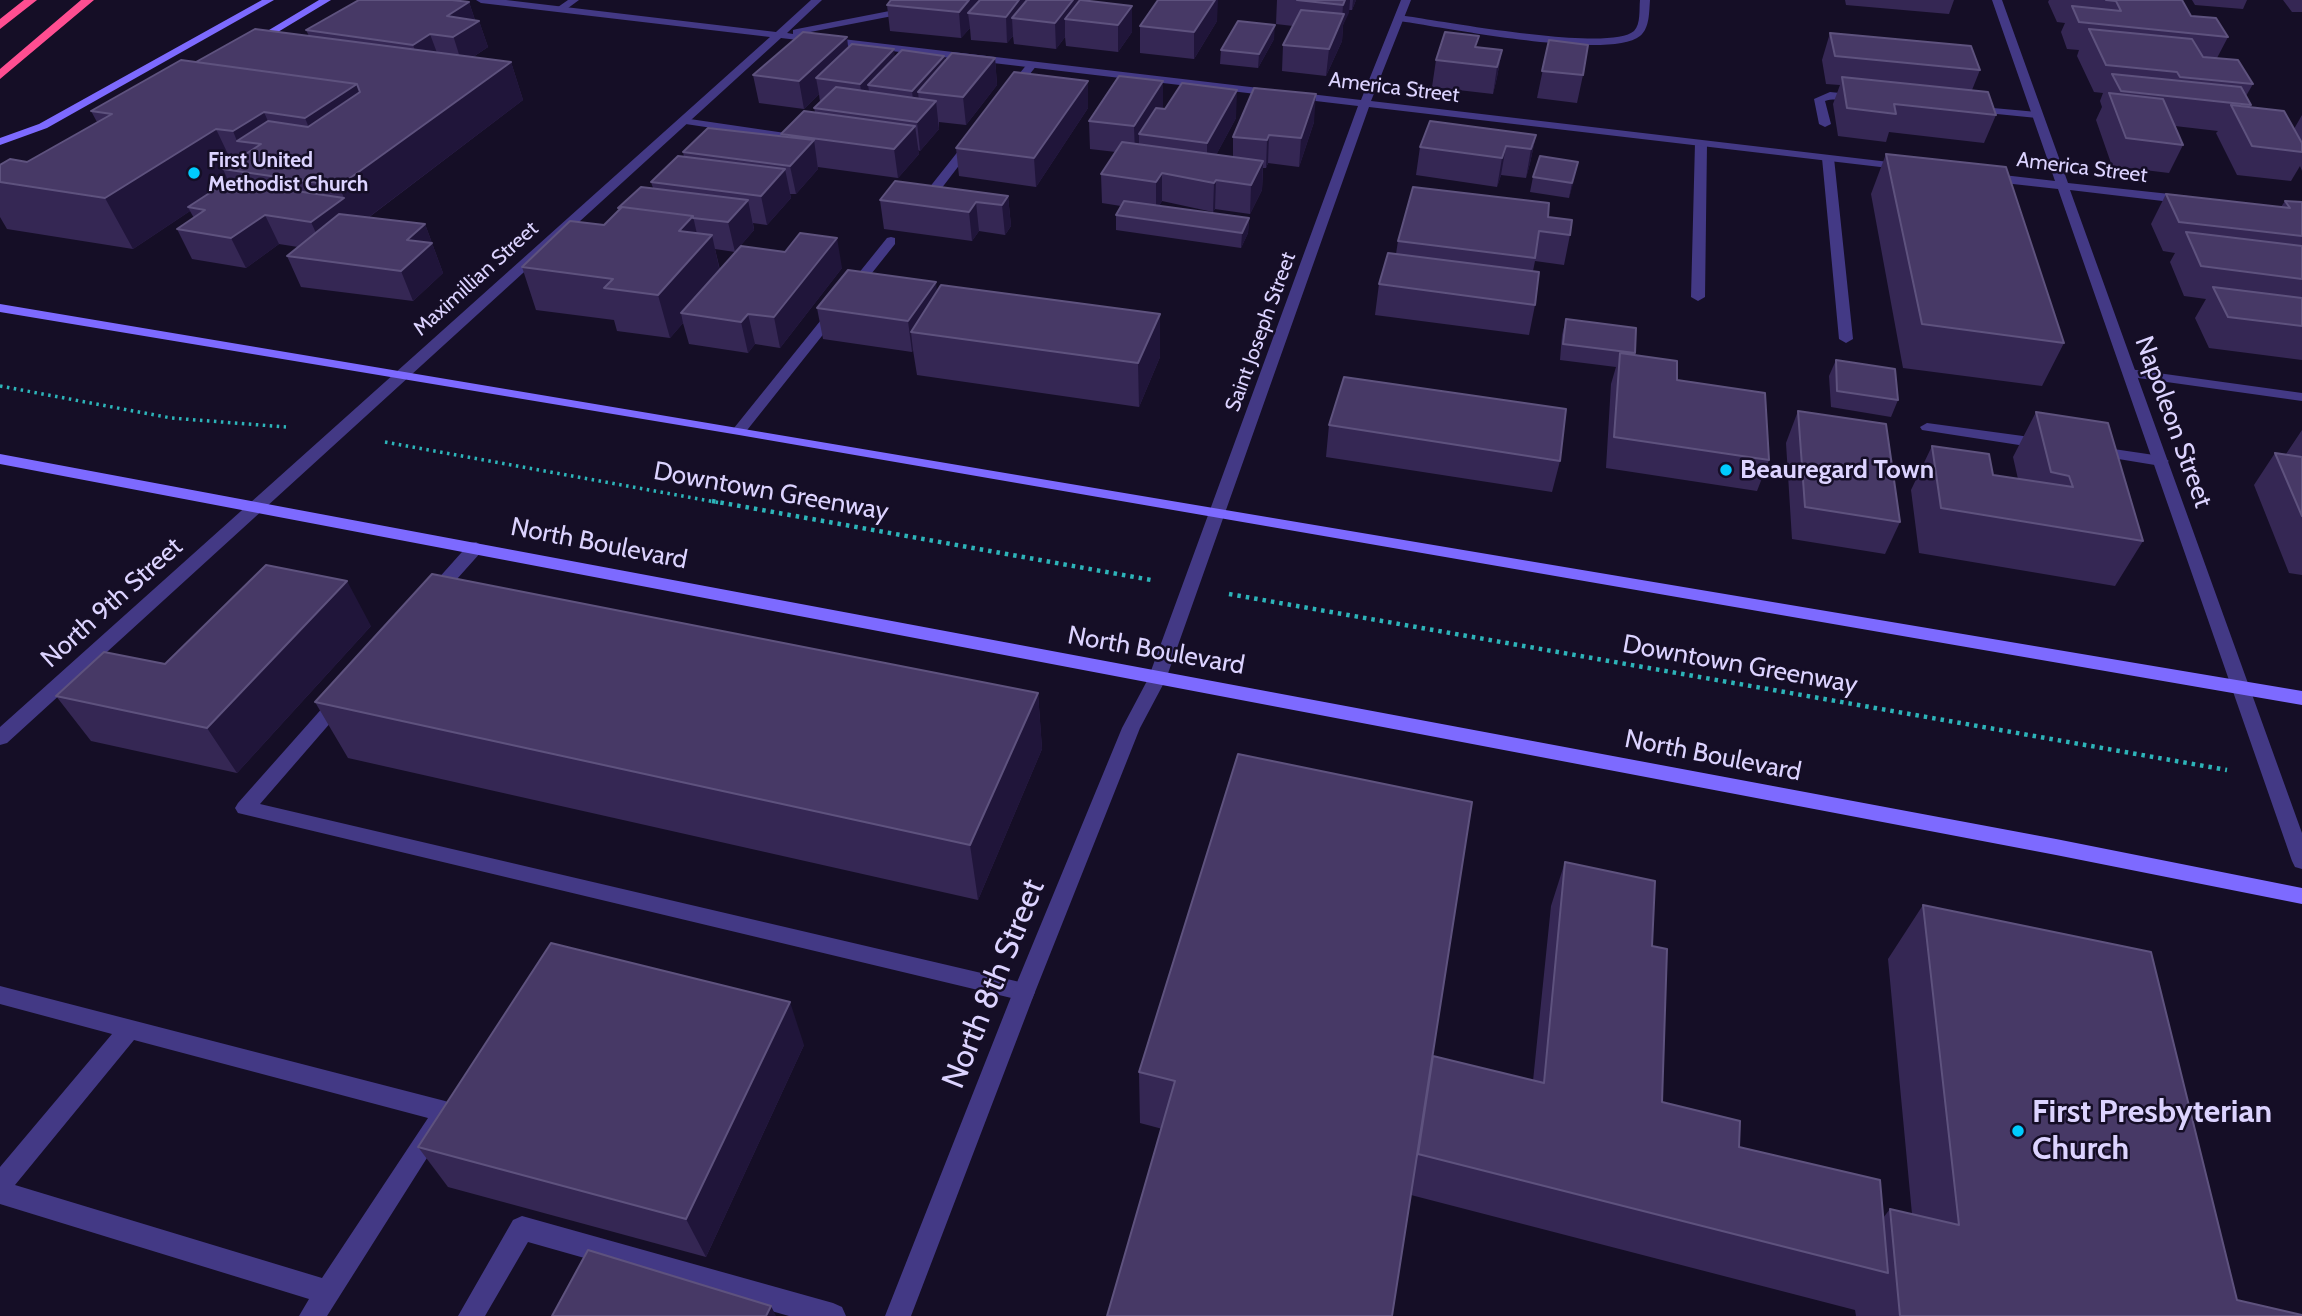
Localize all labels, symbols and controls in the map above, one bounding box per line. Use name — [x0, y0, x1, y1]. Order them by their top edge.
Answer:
street label: America Street — [1327, 67, 1461, 109]
street label: America Street — [2015, 147, 2149, 189]
place label: First United Methodist Church — [208, 148, 368, 198]
marker: First United Methodist Church — [186, 165, 202, 181]
street label: Maximillian Street — [408, 216, 544, 342]
street label: Saint Joseph Street — [1220, 249, 1302, 415]
street label: Napoleon Street — [2128, 332, 2218, 512]
place label: Beauregard Town — [1740, 454, 1934, 486]
street label: Downtown Greenway — [651, 456, 891, 528]
marker: Beauregard Town — [1718, 462, 1734, 478]
street label: North Boulevard — [508, 512, 690, 576]
street label: North 9th Street — [35, 531, 189, 675]
street label: North Boulevard — [1065, 620, 1247, 682]
street label: Downtown Greenway — [1620, 629, 1860, 701]
street label: North Boulevard — [1622, 724, 1804, 788]
street label: North 8th Street — [935, 874, 1053, 1094]
place label: First Presbyterian Church — [2032, 1094, 2272, 1169]
marker: First Presbyterian Church — [2010, 1123, 2026, 1139]

